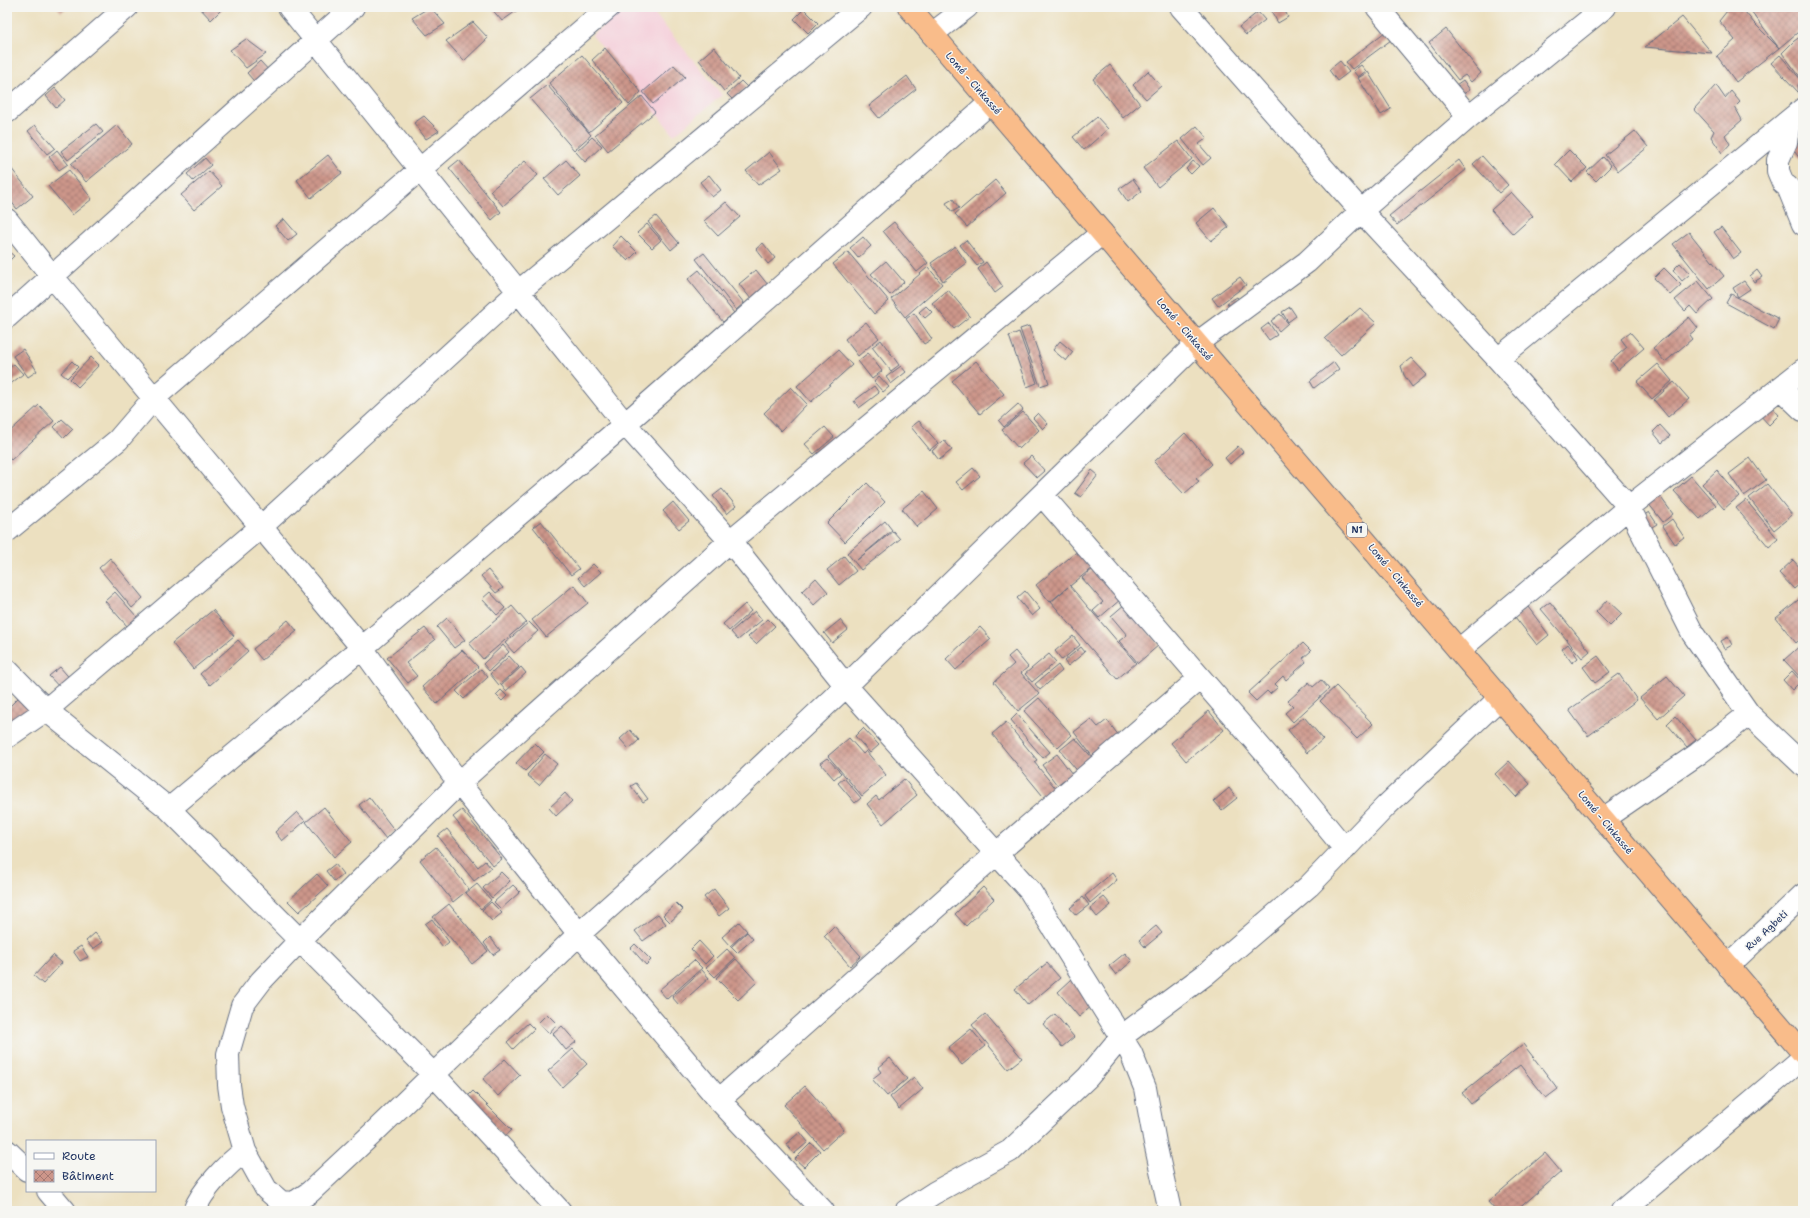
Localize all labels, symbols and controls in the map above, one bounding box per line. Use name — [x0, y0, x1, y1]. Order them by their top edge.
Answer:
street label: Lomé - Cinkassé — [943, 49, 1005, 118]
street label: Lomé - Cinkassé — [1154, 295, 1216, 364]
road number: N1 — [1347, 523, 1367, 537]
street label: Lomé - Cinkassé — [1365, 541, 1426, 610]
street label: Lomé - Cinkassé — [1575, 788, 1636, 857]
street label: Rue Agbeti — [1742, 907, 1790, 953]
legend — [26, 1140, 156, 1192]
text: Route — [62, 1148, 96, 1164]
text: Bâtiment — [62, 1168, 114, 1184]

